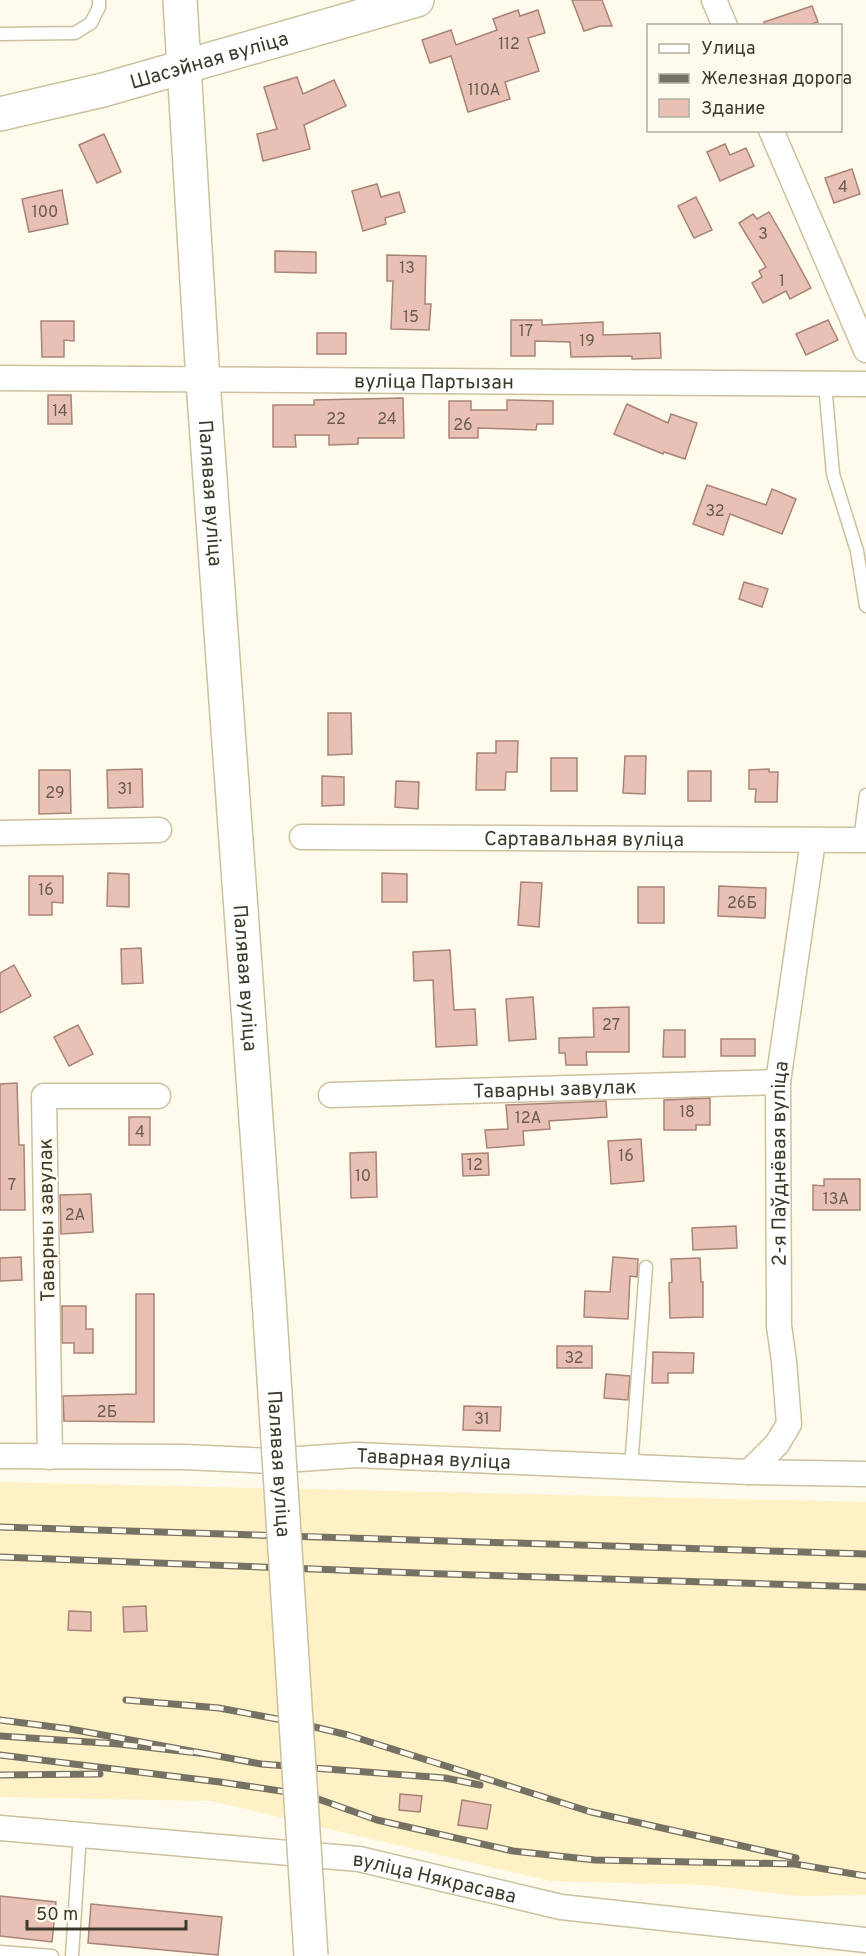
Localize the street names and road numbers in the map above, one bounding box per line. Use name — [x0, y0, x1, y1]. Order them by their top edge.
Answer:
street label: Шасэйная вуліца — [127, 27, 292, 97]
street label: вуліца Партызан — [354, 369, 514, 397]
street label: Палявая вуліца — [191, 419, 227, 567]
street label: Сартавальная вуліца — [484, 827, 684, 854]
street label: Палявая вуліца — [226, 904, 262, 1052]
street label: 2-я Паўднёвая вуліца — [767, 1059, 796, 1266]
street label: Таварны завулак — [473, 1075, 637, 1106]
street label: Таварны завулак — [34, 1138, 62, 1302]
street label: Палявая вуліца — [260, 1390, 295, 1538]
street label: Таварная вуліца — [356, 1444, 511, 1477]
street label: вуліца Някрасава — [351, 1848, 519, 1911]

